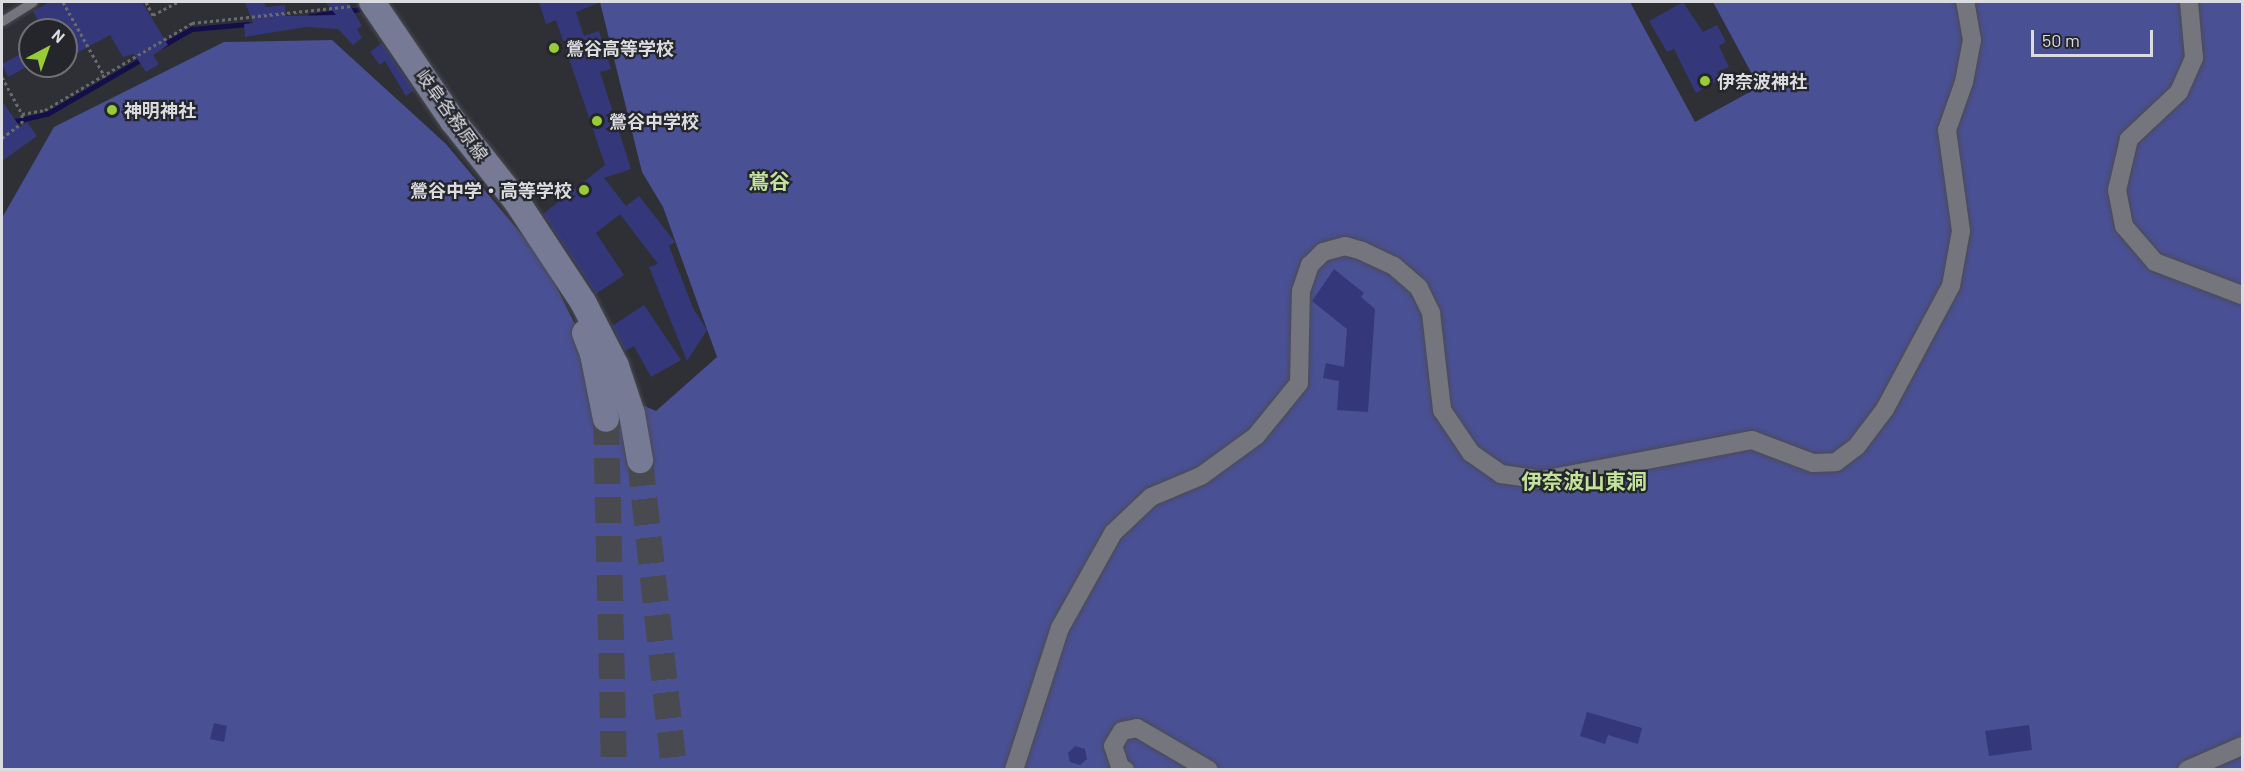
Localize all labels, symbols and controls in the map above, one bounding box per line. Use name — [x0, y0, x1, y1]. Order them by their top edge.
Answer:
north arrow — [18, 18, 78, 78]
scale bar — [2034, 18, 2156, 56]
text: N — [49, 25, 69, 46]
text: 50 m — [2042, 29, 2080, 51]
place label: 鶯谷高等学校 — [566, 37, 674, 59]
marker: 鶯谷高等学校 — [547, 41, 561, 55]
street label: 岐阜各務原線 — [412, 65, 492, 165]
place label: 伊奈波神社 — [1717, 70, 1807, 92]
marker: 伊奈波神社 — [1698, 74, 1712, 88]
place label: 神明神社 — [124, 99, 196, 121]
marker: 神明神社 — [105, 103, 119, 117]
place label: 鶯谷中学校 — [609, 110, 699, 132]
marker: 鶯谷中学校 — [590, 114, 604, 128]
district label: 鴬谷 — [748, 168, 790, 194]
place label: 鶯谷中学・高等学校 — [410, 179, 572, 201]
marker: 鶯谷中学・高等学校 — [577, 183, 591, 197]
district label: 伊奈波山東洞 — [1521, 468, 1647, 494]

